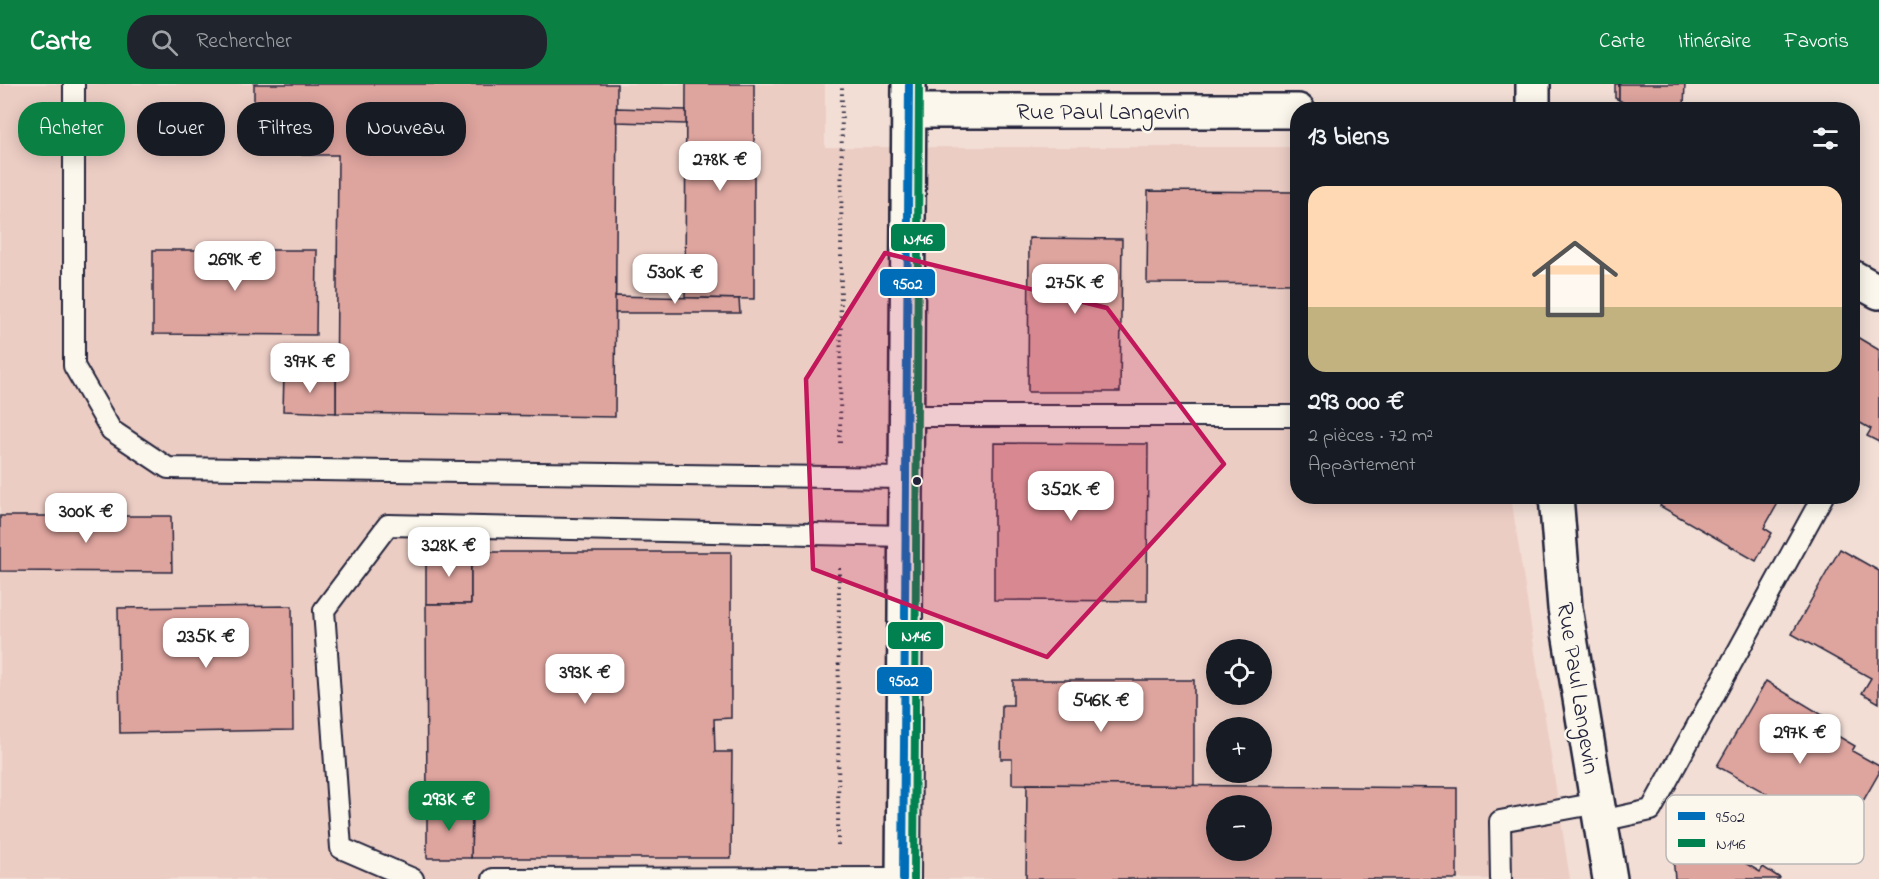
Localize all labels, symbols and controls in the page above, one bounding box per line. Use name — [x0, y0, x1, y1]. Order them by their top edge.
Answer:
search box — [127, 15, 547, 69]
text: Carte — [30, 22, 91, 63]
icon: search — [148, 26, 181, 59]
text: Rechercher — [196, 26, 292, 58]
text: Carte — [1599, 27, 1645, 57]
text: Itinéraire — [1678, 27, 1751, 57]
text: Favoris — [1784, 27, 1849, 57]
street label: Rue Paul Langevin — [1016, 96, 1190, 131]
chip: Acheter — [18, 102, 125, 156]
chip: Louer — [137, 102, 225, 156]
chip: Filtres — [237, 102, 334, 156]
chip: Nouveau — [346, 102, 466, 156]
text: 13 biens — [1308, 119, 1390, 157]
icon: filters — [1809, 122, 1842, 155]
pin: 278K € — [671, 141, 769, 192]
text: 278K € — [693, 146, 747, 175]
line badge: N146 — [890, 223, 946, 252]
icon: home — [1521, 225, 1629, 333]
text: N146 — [903, 228, 934, 252]
pin: 269K € — [186, 241, 284, 292]
text: 269K € — [208, 246, 262, 275]
pin: 530K € — [626, 254, 724, 305]
text: 530K € — [647, 259, 703, 288]
pin: 275K € — [1026, 264, 1124, 315]
line badge: 9502 — [879, 268, 936, 297]
text: 275K € — [1046, 269, 1104, 298]
text: 9502 — [893, 273, 922, 297]
pin: 397K € — [261, 343, 359, 394]
text: 397K € — [284, 348, 336, 377]
text: 293 000 € — [1308, 384, 1404, 422]
text: 2 pièces · 72 m² — [1308, 422, 1433, 451]
text: Appartement — [1308, 451, 1416, 480]
pin: 352K € — [1022, 471, 1120, 522]
unlabelled marker — [911, 475, 923, 487]
text: 352K € — [1042, 476, 1100, 505]
pin: 300K € — [37, 493, 135, 544]
text: 300K € — [59, 498, 113, 527]
pin: 328K € — [400, 527, 498, 578]
text: 328K € — [422, 532, 476, 561]
street label: Rue Paul Langevin — [1546, 600, 1607, 777]
pin: 235K € — [157, 618, 255, 669]
line badge: N146 — [887, 621, 944, 650]
text: 235K € — [177, 623, 235, 652]
text: N146 — [901, 625, 932, 649]
map controls — [1206, 639, 1272, 861]
button: locate — [1206, 639, 1272, 705]
pin: 393K € — [536, 654, 634, 705]
text: 393K € — [559, 659, 611, 688]
line badge: 9502 — [876, 666, 933, 695]
text: 9502 — [889, 670, 918, 694]
pin: 546K € — [1052, 682, 1150, 733]
text: 546K € — [1072, 687, 1130, 716]
pin: 297K € — [1751, 714, 1849, 765]
button: + — [1206, 717, 1272, 783]
text: 297K € — [1774, 719, 1826, 748]
pin: 293K € — [400, 781, 498, 832]
text: 293K € — [423, 786, 475, 815]
button: − — [1206, 795, 1272, 861]
legend — [1666, 795, 1864, 864]
text: 9502 — [1716, 806, 1745, 830]
text: N146 — [1716, 833, 1746, 857]

